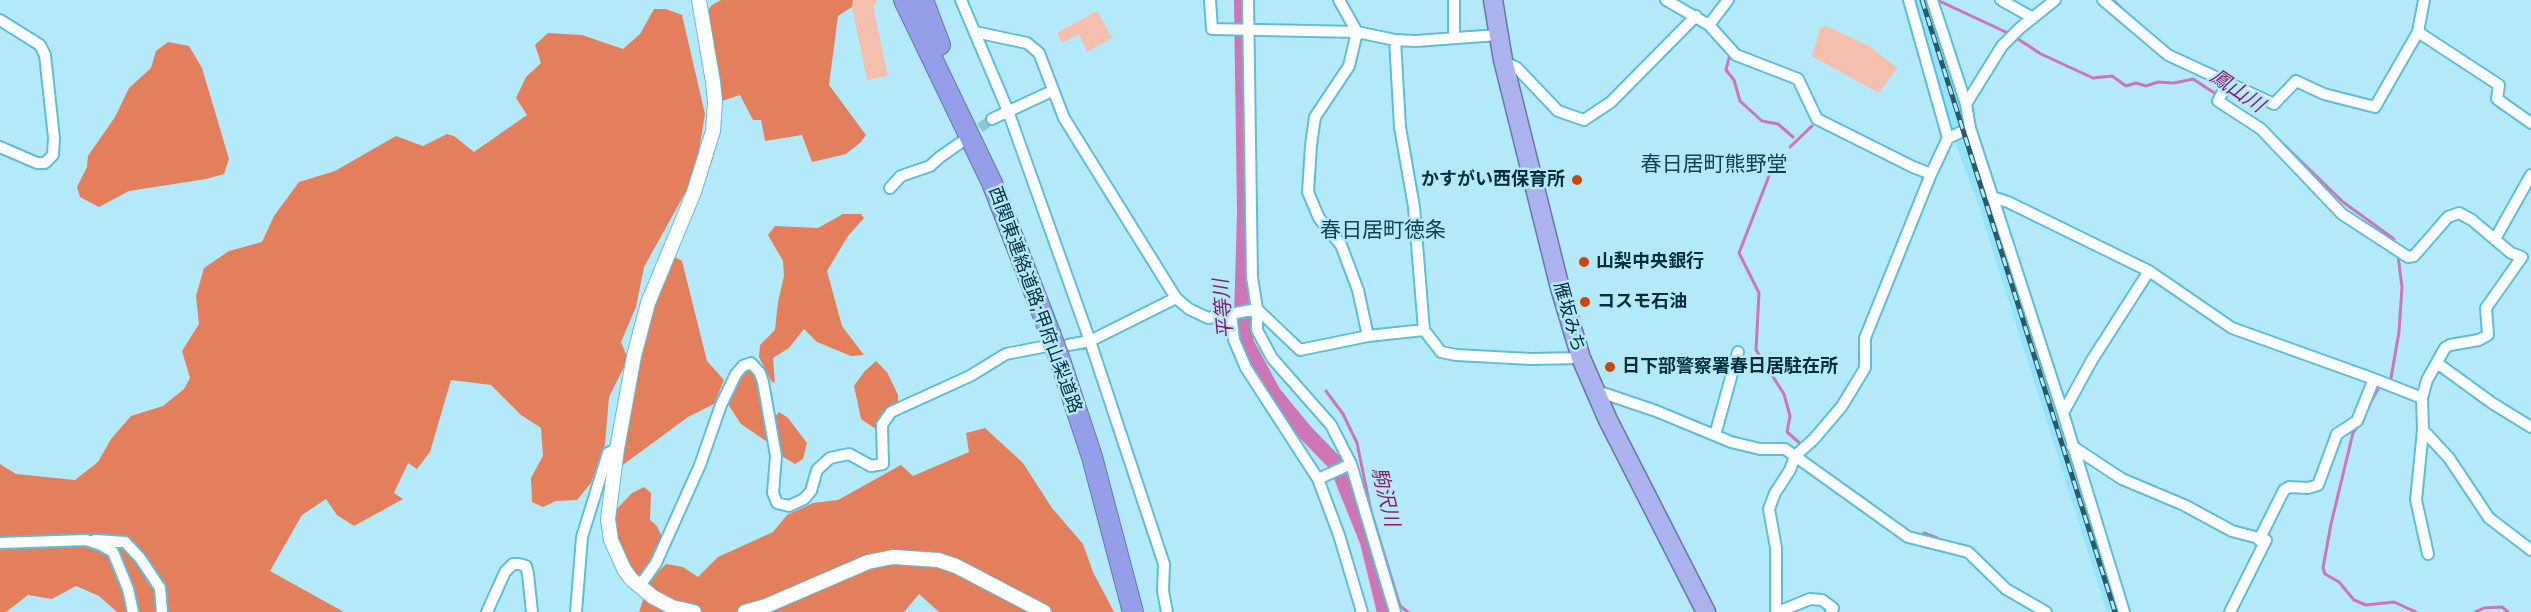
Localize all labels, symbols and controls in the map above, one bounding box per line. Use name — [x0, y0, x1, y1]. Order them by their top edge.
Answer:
water label: 鳳山川 — [2205, 64, 2269, 118]
district label: 春日居町熊野堂 — [1641, 152, 1787, 178]
place label: かすがい西保育所 — [1421, 169, 1565, 191]
marker: かすがい西保育所 — [1570, 173, 1584, 187]
street label: 西関東連絡道路;甲府山梨道路 — [984, 184, 1086, 416]
district label: 春日居町徳条 — [1320, 218, 1446, 244]
place label: 山梨中央銀行 — [1596, 251, 1704, 273]
marker: 山梨中央銀行 — [1577, 255, 1591, 269]
water label: 平等川 — [1209, 278, 1239, 340]
street label: 雁坂みち — [1549, 279, 1589, 355]
place label: コスモ石油 — [1597, 291, 1687, 313]
marker: コスモ石油 — [1578, 295, 1592, 309]
place label: 日下部警察署春日居駐在所 — [1622, 356, 1838, 378]
marker: 日下部警察署春日居駐在所 — [1603, 360, 1617, 374]
water label: 駒沢川 — [1366, 465, 1404, 529]

